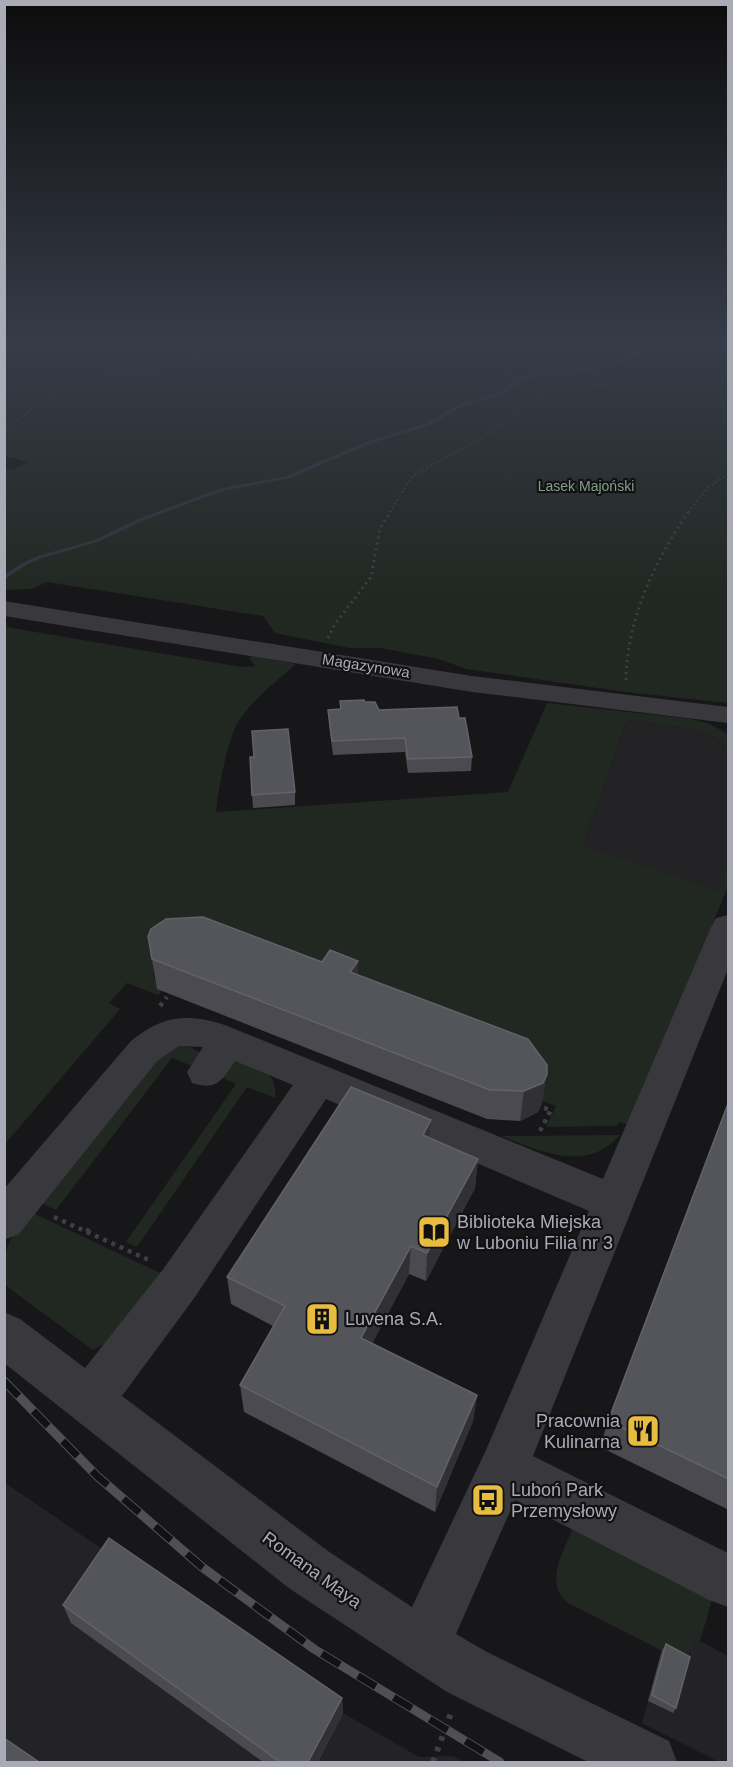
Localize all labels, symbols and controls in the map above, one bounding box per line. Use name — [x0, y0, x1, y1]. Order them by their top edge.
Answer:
park label: Lasek Majoński — [538, 478, 634, 494]
street label: Magazynowa — [321, 650, 412, 681]
place label: Biblioteka Miejska w Luboniu Filia nr 3 — [456, 1212, 613, 1253]
library icon: Biblioteka Miejska w Luboniu Filia nr 3 — [416, 1214, 452, 1250]
building icon: Luvena S.A. — [304, 1301, 340, 1337]
place label: Luvena S.A. — [345, 1309, 443, 1329]
place label: Pracownia Kulinarna — [536, 1411, 621, 1452]
restaurant icon: Pracownia Kulinarna — [625, 1413, 661, 1449]
place label: Luboń Park Przemysłowy — [511, 1480, 617, 1521]
bus stop icon: Luboń Park Przemysłowy — [470, 1482, 506, 1518]
street label: Romana Maya — [259, 1528, 366, 1613]

